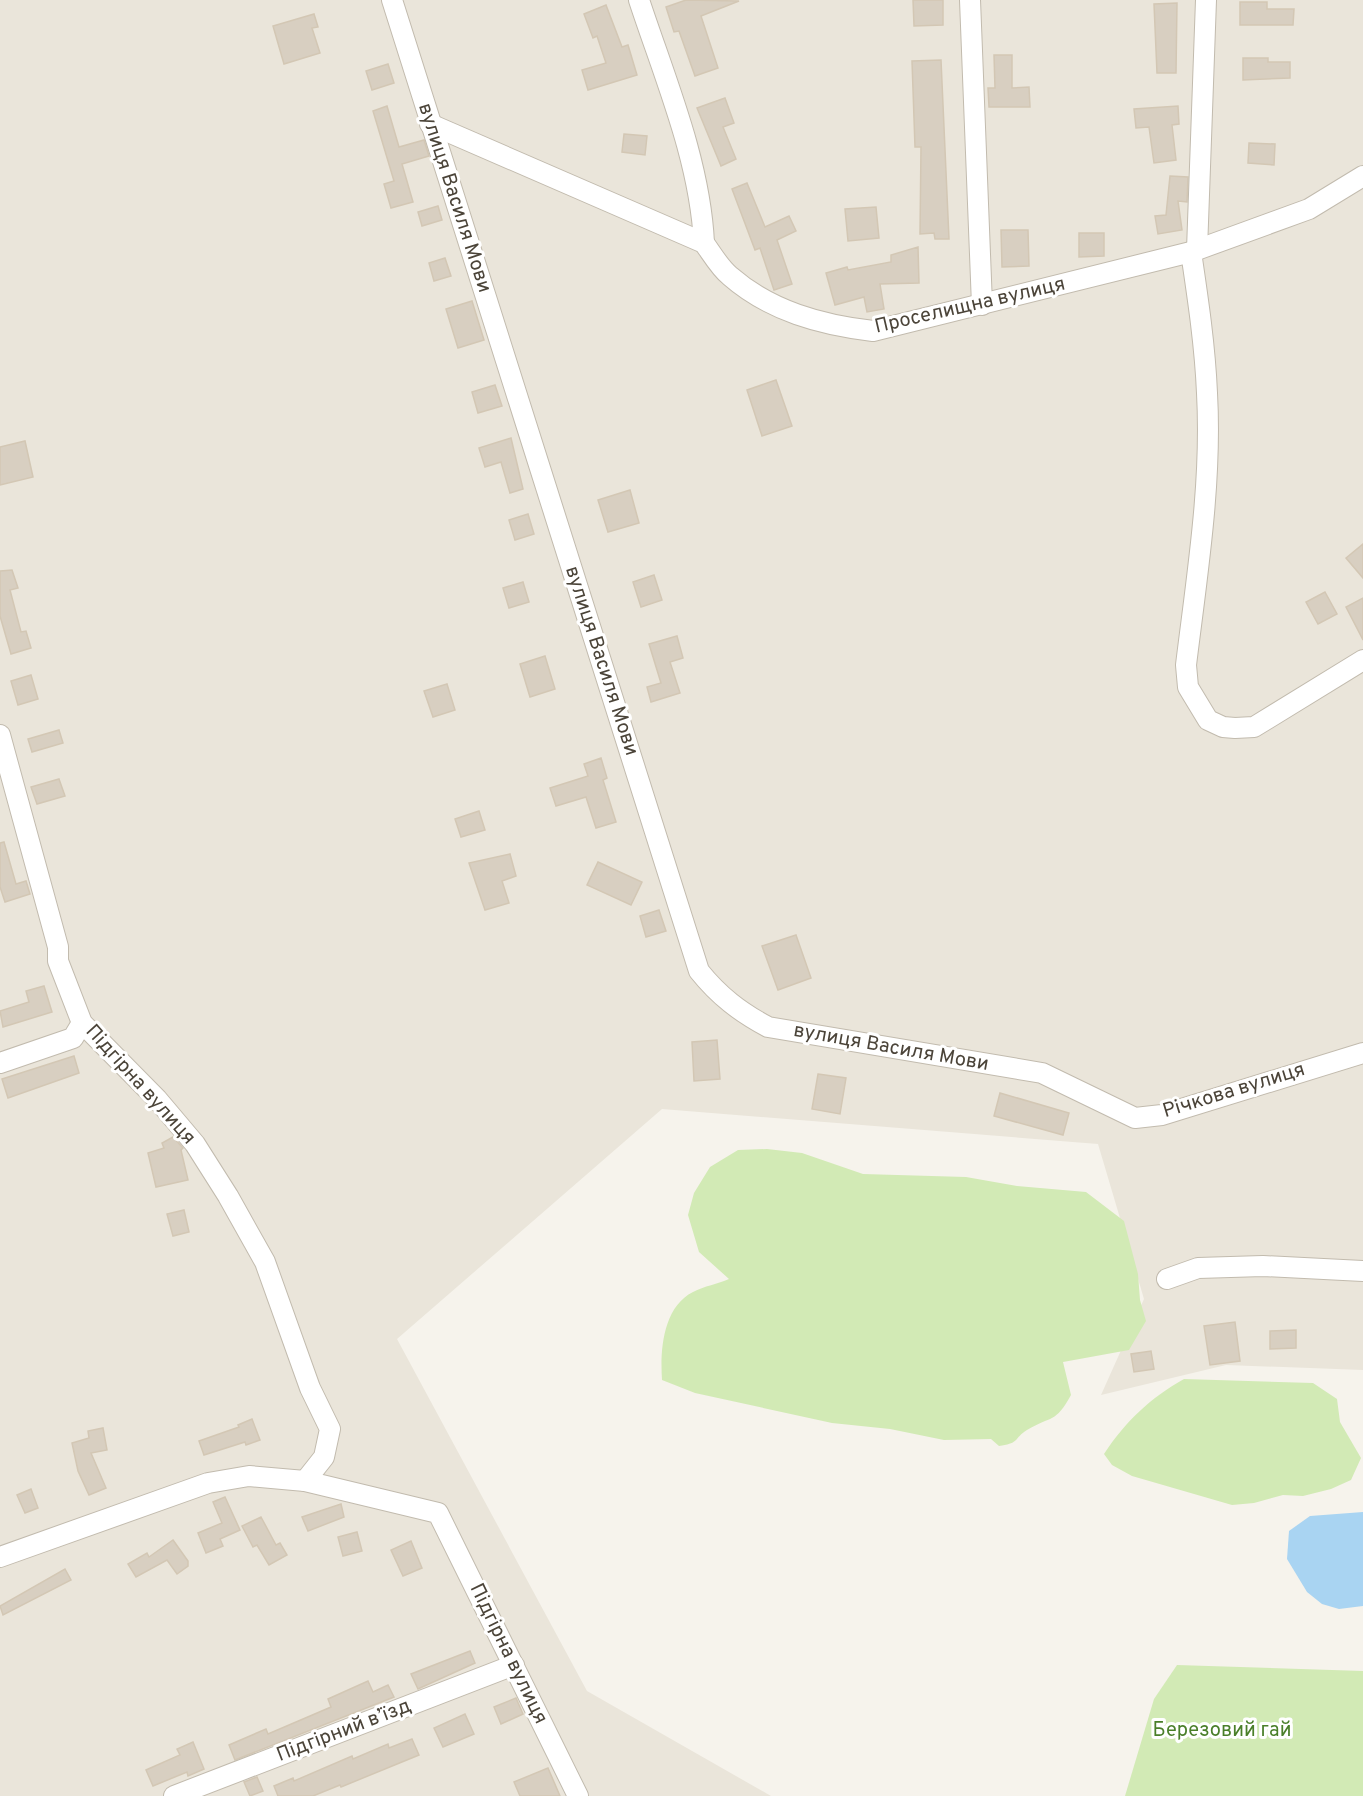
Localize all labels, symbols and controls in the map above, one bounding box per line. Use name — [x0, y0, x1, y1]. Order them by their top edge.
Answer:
street label: вулиця Василя Мови — [411, 100, 497, 296]
street label: Проселищна вулиця — [872, 271, 1068, 341]
street label: вулиця Василя Мови — [558, 563, 644, 759]
street label: вулиця Василя Мови — [791, 1018, 991, 1078]
street label: Підгірна вулиця — [79, 1019, 201, 1151]
street label: Річкова вулиця — [1160, 1057, 1308, 1125]
street label: Підгірна вулиця — [463, 1579, 553, 1729]
street label: Підгірний в’їзд — [273, 1693, 415, 1769]
park label: Березовий гай — [1153, 1718, 1291, 1744]

